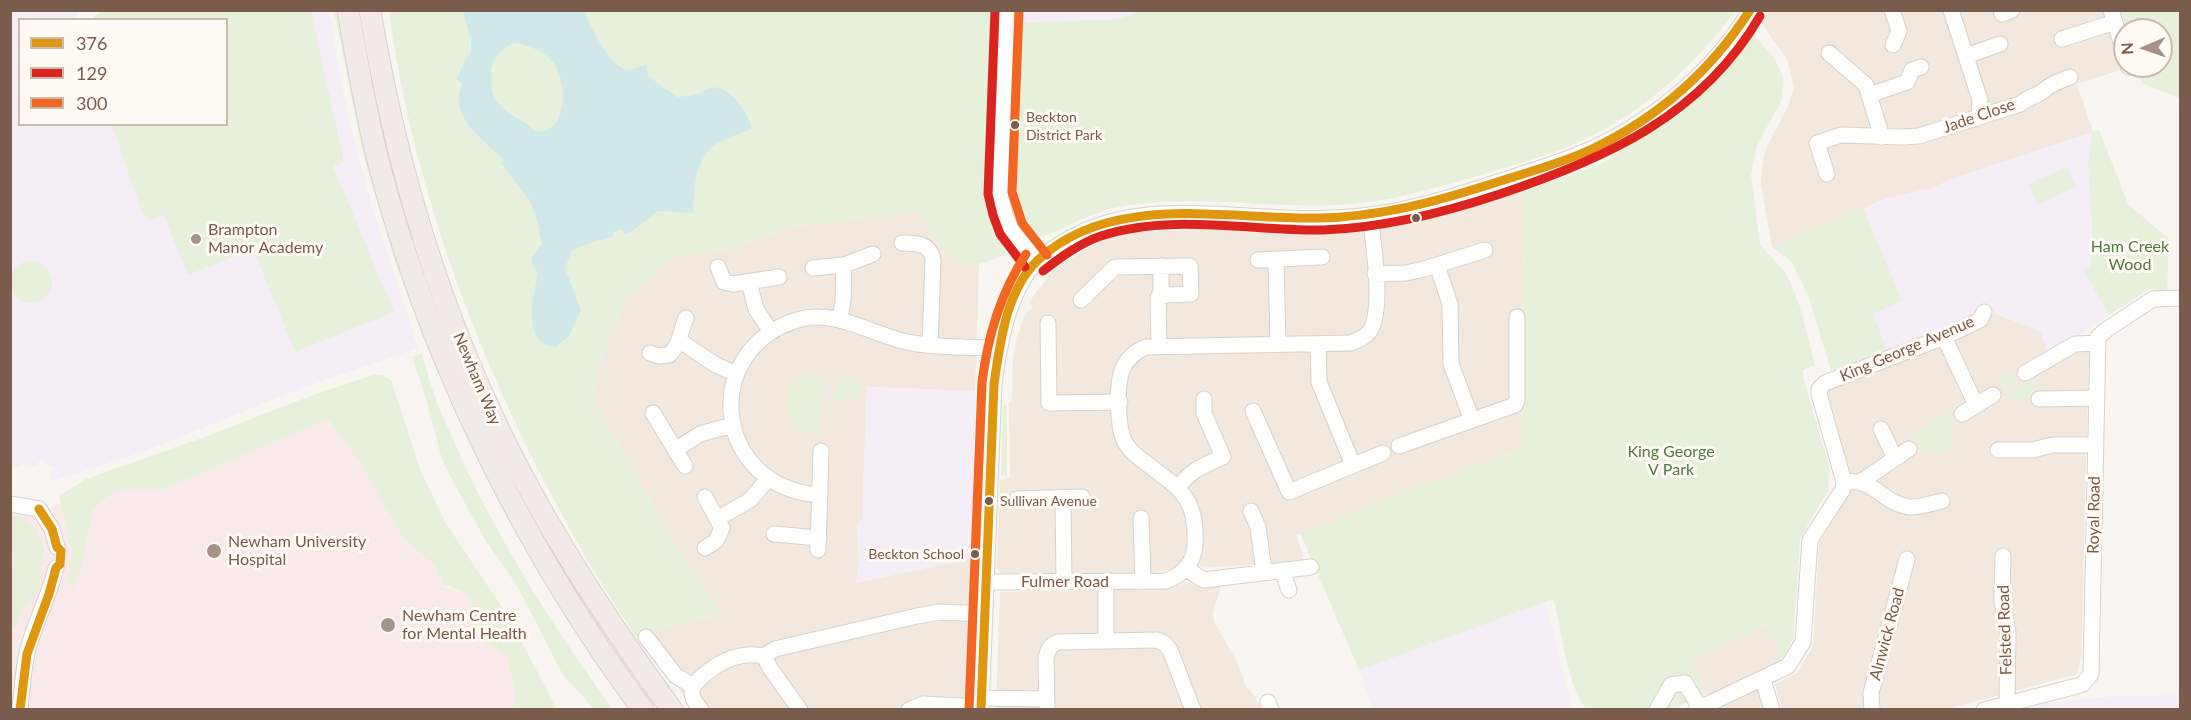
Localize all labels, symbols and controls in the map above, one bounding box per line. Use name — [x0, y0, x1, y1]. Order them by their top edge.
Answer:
legend — [18, 18, 228, 126]
north arrow — [2113, 18, 2173, 78]
text: 376 — [76, 32, 107, 54]
text: N — [2117, 42, 2136, 55]
text: 129 — [76, 62, 107, 84]
text: 300 — [76, 92, 107, 114]
street label: Jade Close — [1941, 95, 2017, 137]
place label: Beckton District Park — [1026, 109, 1102, 142]
marker: Beckton District Park — [1009, 119, 1021, 131]
unlabelled marker — [1410, 212, 1422, 224]
place label: Brampton Manor Academy — [208, 220, 323, 258]
marker: Brampton Manor Academy — [189, 232, 203, 246]
park label: Ham Creek Wood — [2091, 237, 2169, 275]
street label: King George Avenue — [1837, 312, 1977, 386]
street label: Newham Way — [449, 330, 505, 428]
park label: King George V Park — [1627, 442, 1715, 480]
street label: Royal Road — [2084, 476, 2104, 554]
place label: Sullivan Avenue — [1000, 493, 1097, 509]
marker: Sullivan Avenue — [983, 495, 995, 507]
place label: Newham University Hospital — [228, 532, 366, 570]
marker: Newham University Hospital — [205, 542, 223, 560]
place label: Beckton School — [868, 546, 964, 562]
marker: Beckton School — [969, 548, 981, 560]
street label: Fulmer Road — [1021, 572, 1109, 592]
street label: Felsted Road — [1994, 585, 2016, 675]
street label: Alnwick Road — [1865, 586, 1909, 682]
place label: Newham Centre for Mental Health — [402, 606, 527, 644]
marker: Newham Centre for Mental Health — [379, 616, 397, 634]

